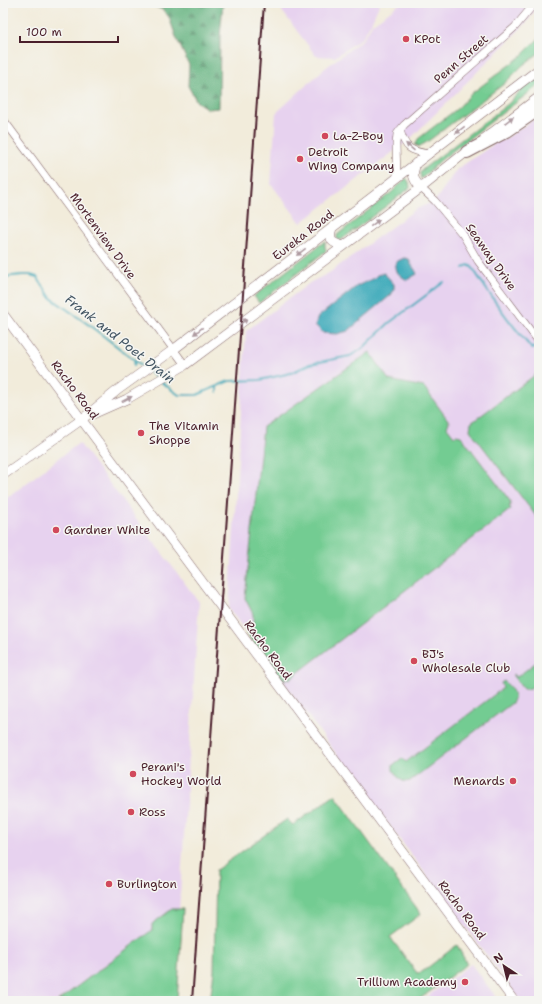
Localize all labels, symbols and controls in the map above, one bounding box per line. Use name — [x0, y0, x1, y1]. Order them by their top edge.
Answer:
scale bar — [20, 18, 118, 44]
text: 100 m — [26, 24, 62, 40]
place label: KPot — [414, 31, 440, 47]
street label: Penn Street — [430, 31, 492, 87]
marker: KPot — [401, 34, 411, 44]
one-way arrow — [504, 116, 514, 124]
one-way arrow — [455, 125, 465, 133]
place label: La-Z-Boy — [333, 128, 384, 144]
marker: La-Z-Boy — [320, 131, 330, 141]
one-way arrow — [405, 143, 415, 152]
place label: Detroit Wing Company — [308, 144, 395, 174]
marker: Detroit Wing Company — [295, 154, 305, 164]
street label: Mortenview Drive — [66, 190, 140, 282]
street label: Eureka Road — [269, 206, 337, 264]
one-way arrow — [369, 218, 380, 227]
street label: Seaway Drive — [462, 220, 520, 294]
one-way arrow — [295, 247, 306, 256]
water label: Frank and Poet Drain — [62, 291, 178, 387]
one-way arrow — [237, 318, 248, 326]
one-way arrow — [192, 327, 203, 335]
street label: Racho Road — [48, 357, 103, 423]
one-way arrow — [121, 396, 133, 402]
place label: The Vitamin Shoppe — [149, 418, 219, 448]
marker: The Vitamin Shoppe — [136, 428, 146, 438]
place label: Gardner White — [64, 522, 151, 538]
marker: Gardner White — [51, 525, 61, 535]
street label: Racho Road — [241, 617, 296, 683]
place label: BJ's Wholesale Club — [422, 646, 510, 676]
marker: BJ's Wholesale Club — [409, 656, 419, 666]
place label: Perani's Hockey World — [141, 759, 222, 789]
marker: Perani's Hockey World — [128, 769, 138, 779]
place label: Menards — [454, 773, 505, 789]
marker: Menards — [508, 776, 518, 786]
place label: Ross — [139, 804, 166, 820]
marker: Ross — [126, 807, 136, 817]
place label: Burlington — [117, 876, 177, 892]
street label: Racho Road — [435, 877, 490, 943]
marker: Burlington — [104, 879, 114, 889]
north arrow — [484, 946, 524, 986]
text: N — [491, 949, 507, 967]
place label: Trillium Academy — [357, 974, 457, 990]
marker: Trillium Academy — [460, 977, 470, 987]

